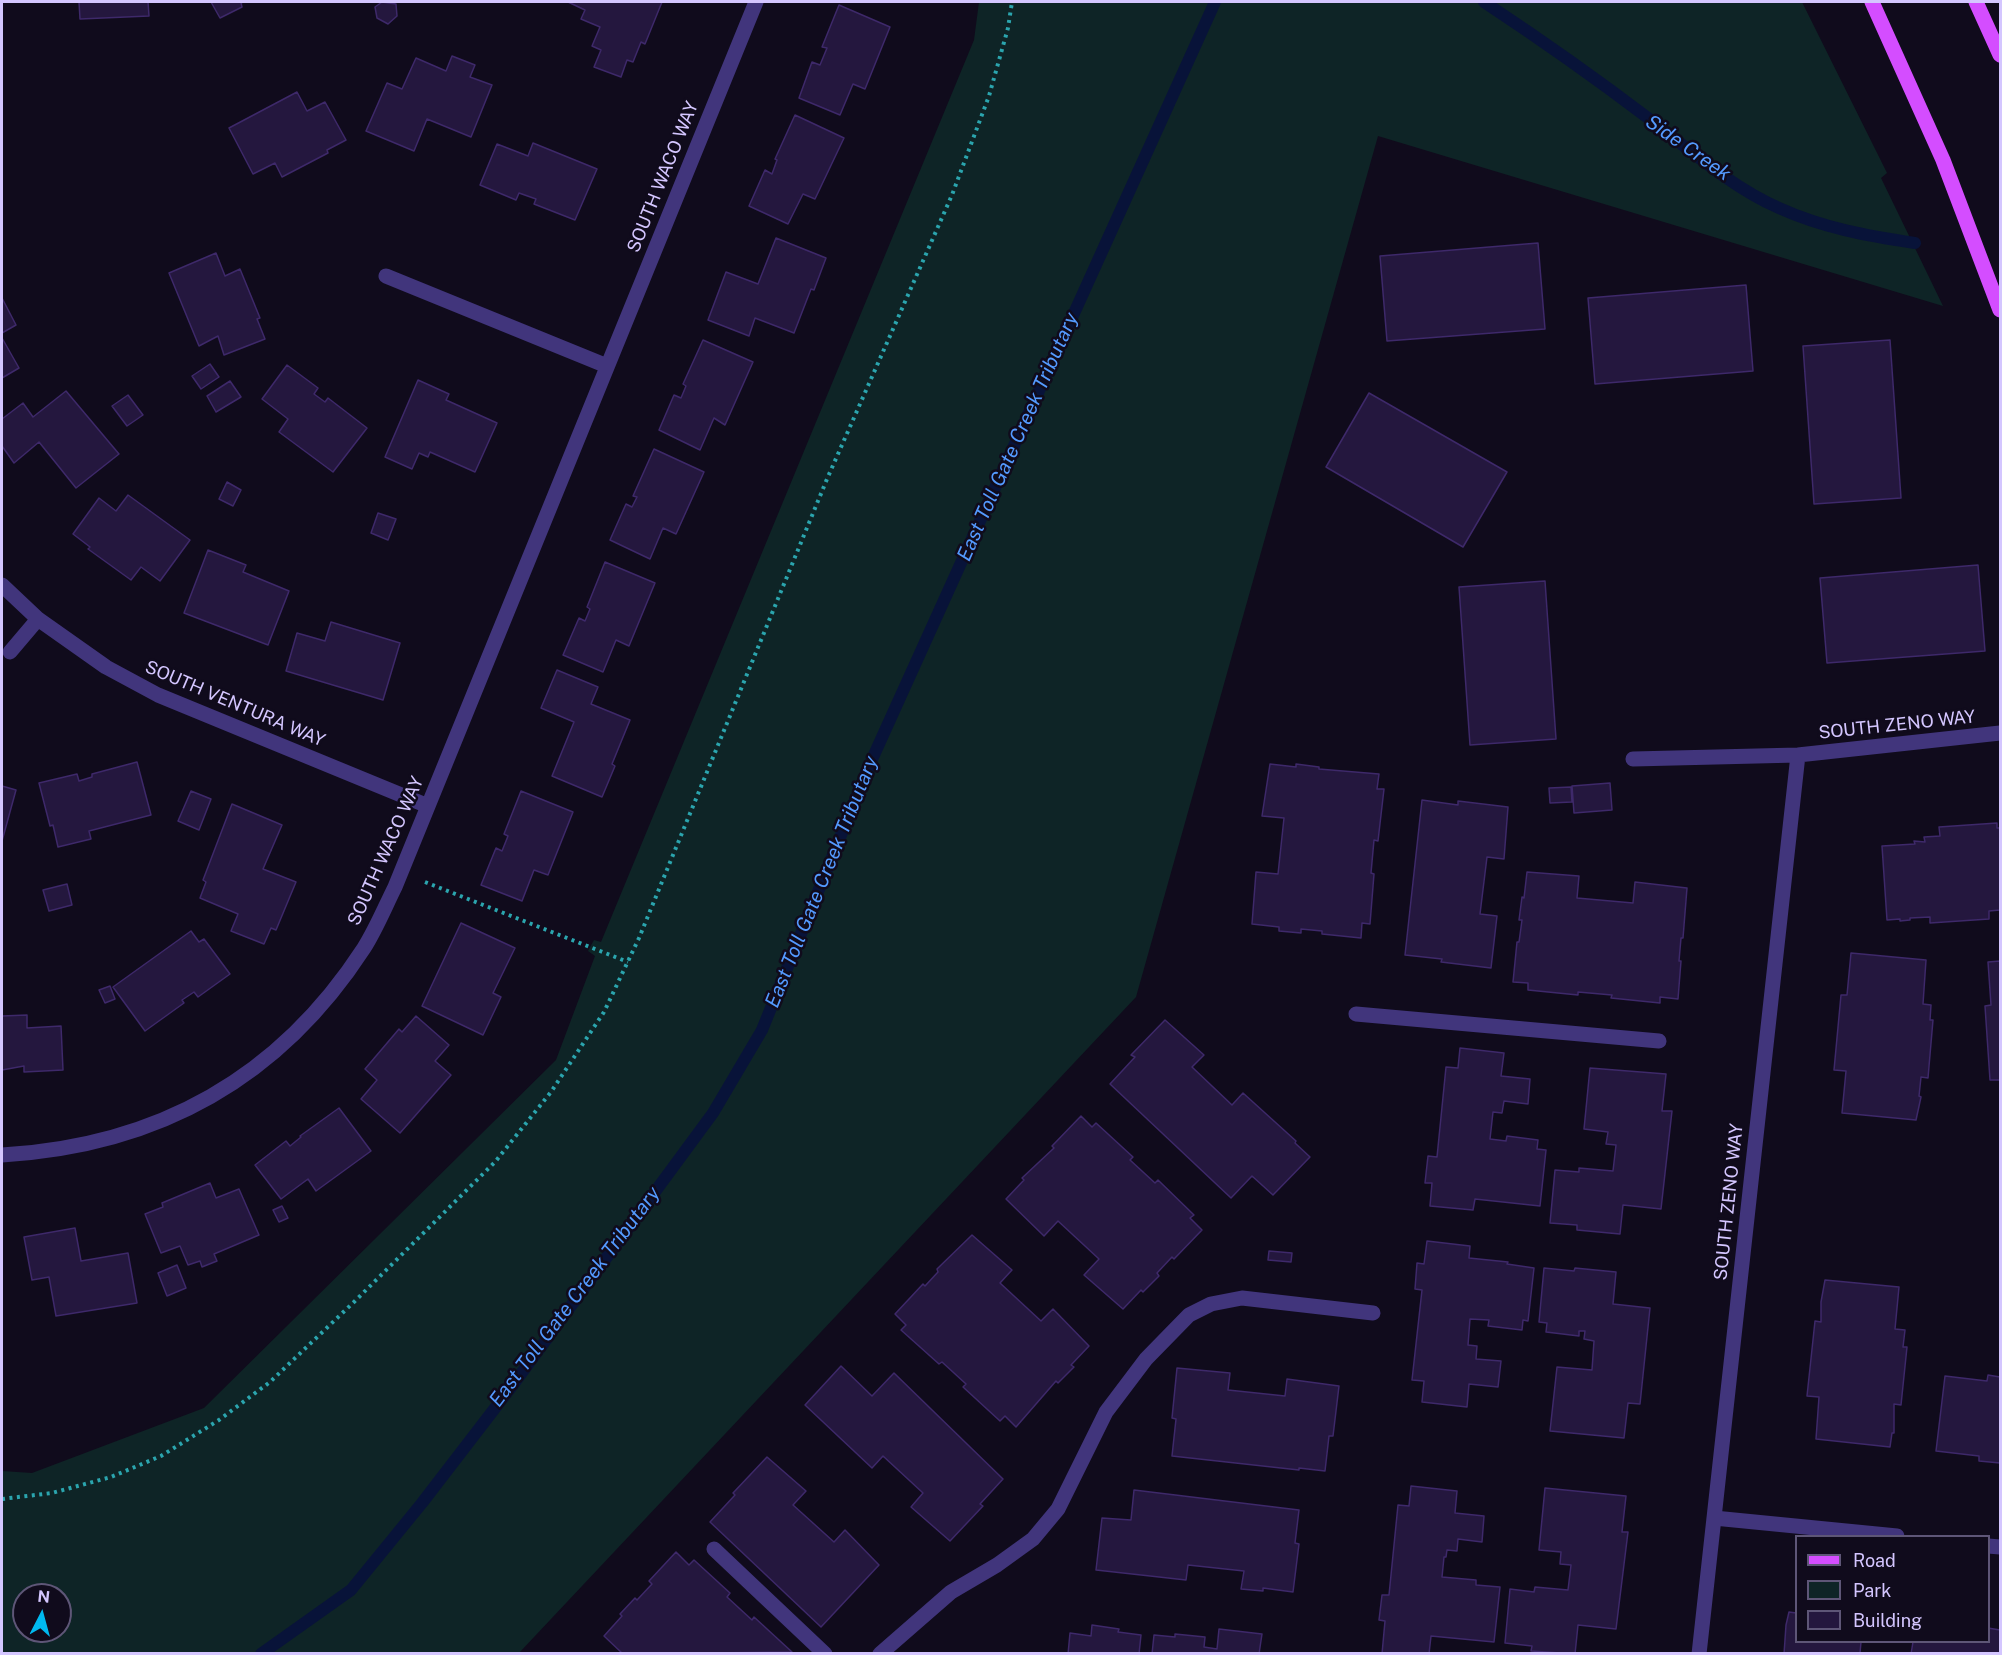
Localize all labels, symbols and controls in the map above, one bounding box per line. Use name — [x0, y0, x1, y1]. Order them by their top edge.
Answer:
street label: SOUTH WACO WAY — [623, 98, 703, 256]
water label: Side Creek — [1641, 110, 1735, 186]
water label: East Toll Gate Creek Tributary — [952, 309, 1084, 565]
street label: SOUTH VENTURA WAY — [142, 656, 328, 752]
street label: SOUTH ZENO WAY — [1817, 706, 1977, 744]
water label: East Toll Gate Creek Tributary — [760, 753, 884, 1011]
street label: SOUTH WACO WAY — [343, 773, 429, 929]
street label: SOUTH ZENO WAY — [1710, 1122, 1748, 1282]
water label: East Toll Gate Creek Tributary — [484, 1182, 666, 1412]
legend — [1795, 1535, 1990, 1643]
text: Road — [1853, 1550, 1896, 1571]
text: Park — [1853, 1580, 1891, 1601]
north arrow — [12, 1583, 72, 1643]
text: N — [37, 1586, 51, 1607]
text: Building — [1853, 1610, 1922, 1631]

